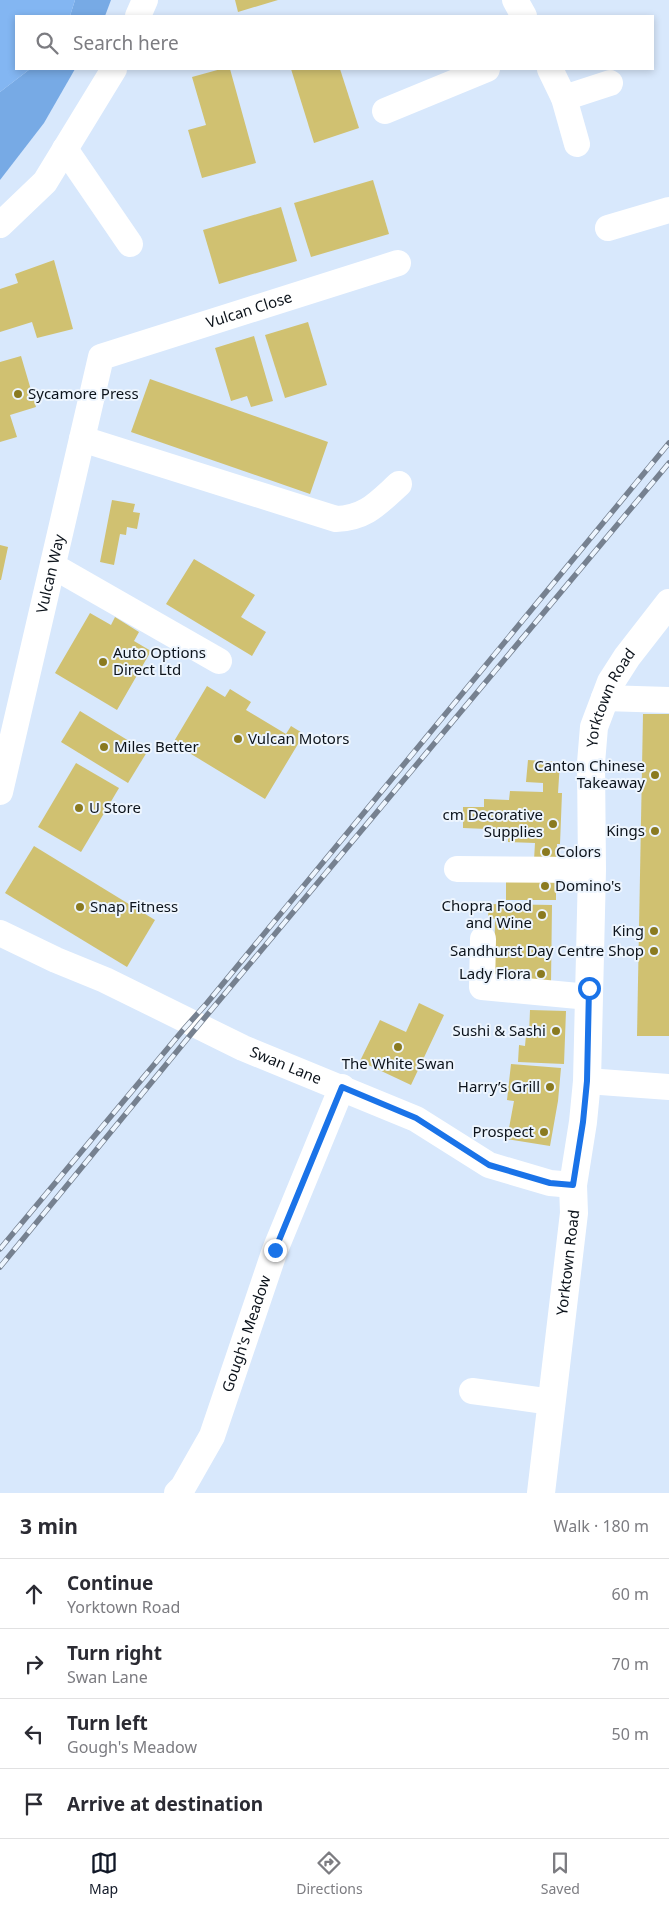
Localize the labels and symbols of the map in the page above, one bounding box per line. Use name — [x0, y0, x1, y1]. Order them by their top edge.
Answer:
street label: Vulcan Close — [203, 286, 294, 332]
place label: Sycamore Press — [28, 383, 139, 403]
marker: Sycamore Press — [12, 388, 24, 400]
street label: Vulcan Way — [31, 532, 69, 615]
place label: Auto Options Direct Ltd — [113, 642, 206, 679]
street label: Yorktown Road — [581, 644, 639, 748]
marker: Auto Options Direct Ltd — [97, 656, 109, 668]
place label: Vulcan Motors — [248, 728, 349, 748]
marker: Vulcan Motors — [232, 733, 244, 745]
place label: Miles Better — [114, 736, 199, 756]
marker: Miles Better — [98, 741, 110, 753]
place label: Canton Chinese Takeaway — [534, 755, 645, 792]
marker: Canton Chinese Takeaway — [649, 769, 661, 781]
place label: U Store — [89, 797, 141, 817]
marker: U Store — [73, 802, 85, 814]
place label: cm Decorative Supplies — [443, 804, 543, 841]
marker: cm Decorative Supplies — [547, 818, 559, 830]
place label: Kings — [606, 820, 645, 840]
marker: Kings — [649, 825, 661, 837]
place label: Colors — [556, 841, 601, 861]
marker: Colors — [540, 846, 552, 858]
place label: Domino's — [555, 875, 621, 895]
marker: Domino's — [539, 880, 551, 892]
place label: Chopra Food and Wine — [442, 895, 532, 932]
place label: Snap Fitness — [90, 896, 178, 916]
marker: Snap Fitness — [74, 901, 86, 913]
marker: Chopra Food and Wine — [536, 909, 548, 921]
place label: King — [612, 920, 644, 940]
marker: King — [648, 925, 660, 937]
place label: Sandhurst Day Centre Shop — [450, 940, 644, 960]
marker: Sandhurst Day Centre Shop — [648, 945, 660, 957]
place label: Lady Flora — [459, 963, 531, 983]
marker: Lady Flora — [535, 968, 547, 980]
route start — [578, 977, 601, 1000]
place label: Sushi & Sashi — [452, 1020, 546, 1040]
marker: Sushi & Sashi — [550, 1025, 562, 1037]
street label: Swan Lane — [247, 1041, 325, 1088]
marker: The White Swan — [392, 1041, 404, 1053]
place label: The White Swan — [342, 1053, 454, 1073]
place label: Harry’s Grill — [458, 1076, 540, 1096]
marker: Harry’s Grill — [544, 1081, 556, 1093]
place label: Prospect — [472, 1121, 535, 1141]
marker: Prospect — [538, 1126, 550, 1138]
street label: Yorktown Road — [551, 1209, 583, 1316]
route end — [264, 1239, 287, 1262]
street label: Gough's Meadow — [217, 1272, 275, 1395]

